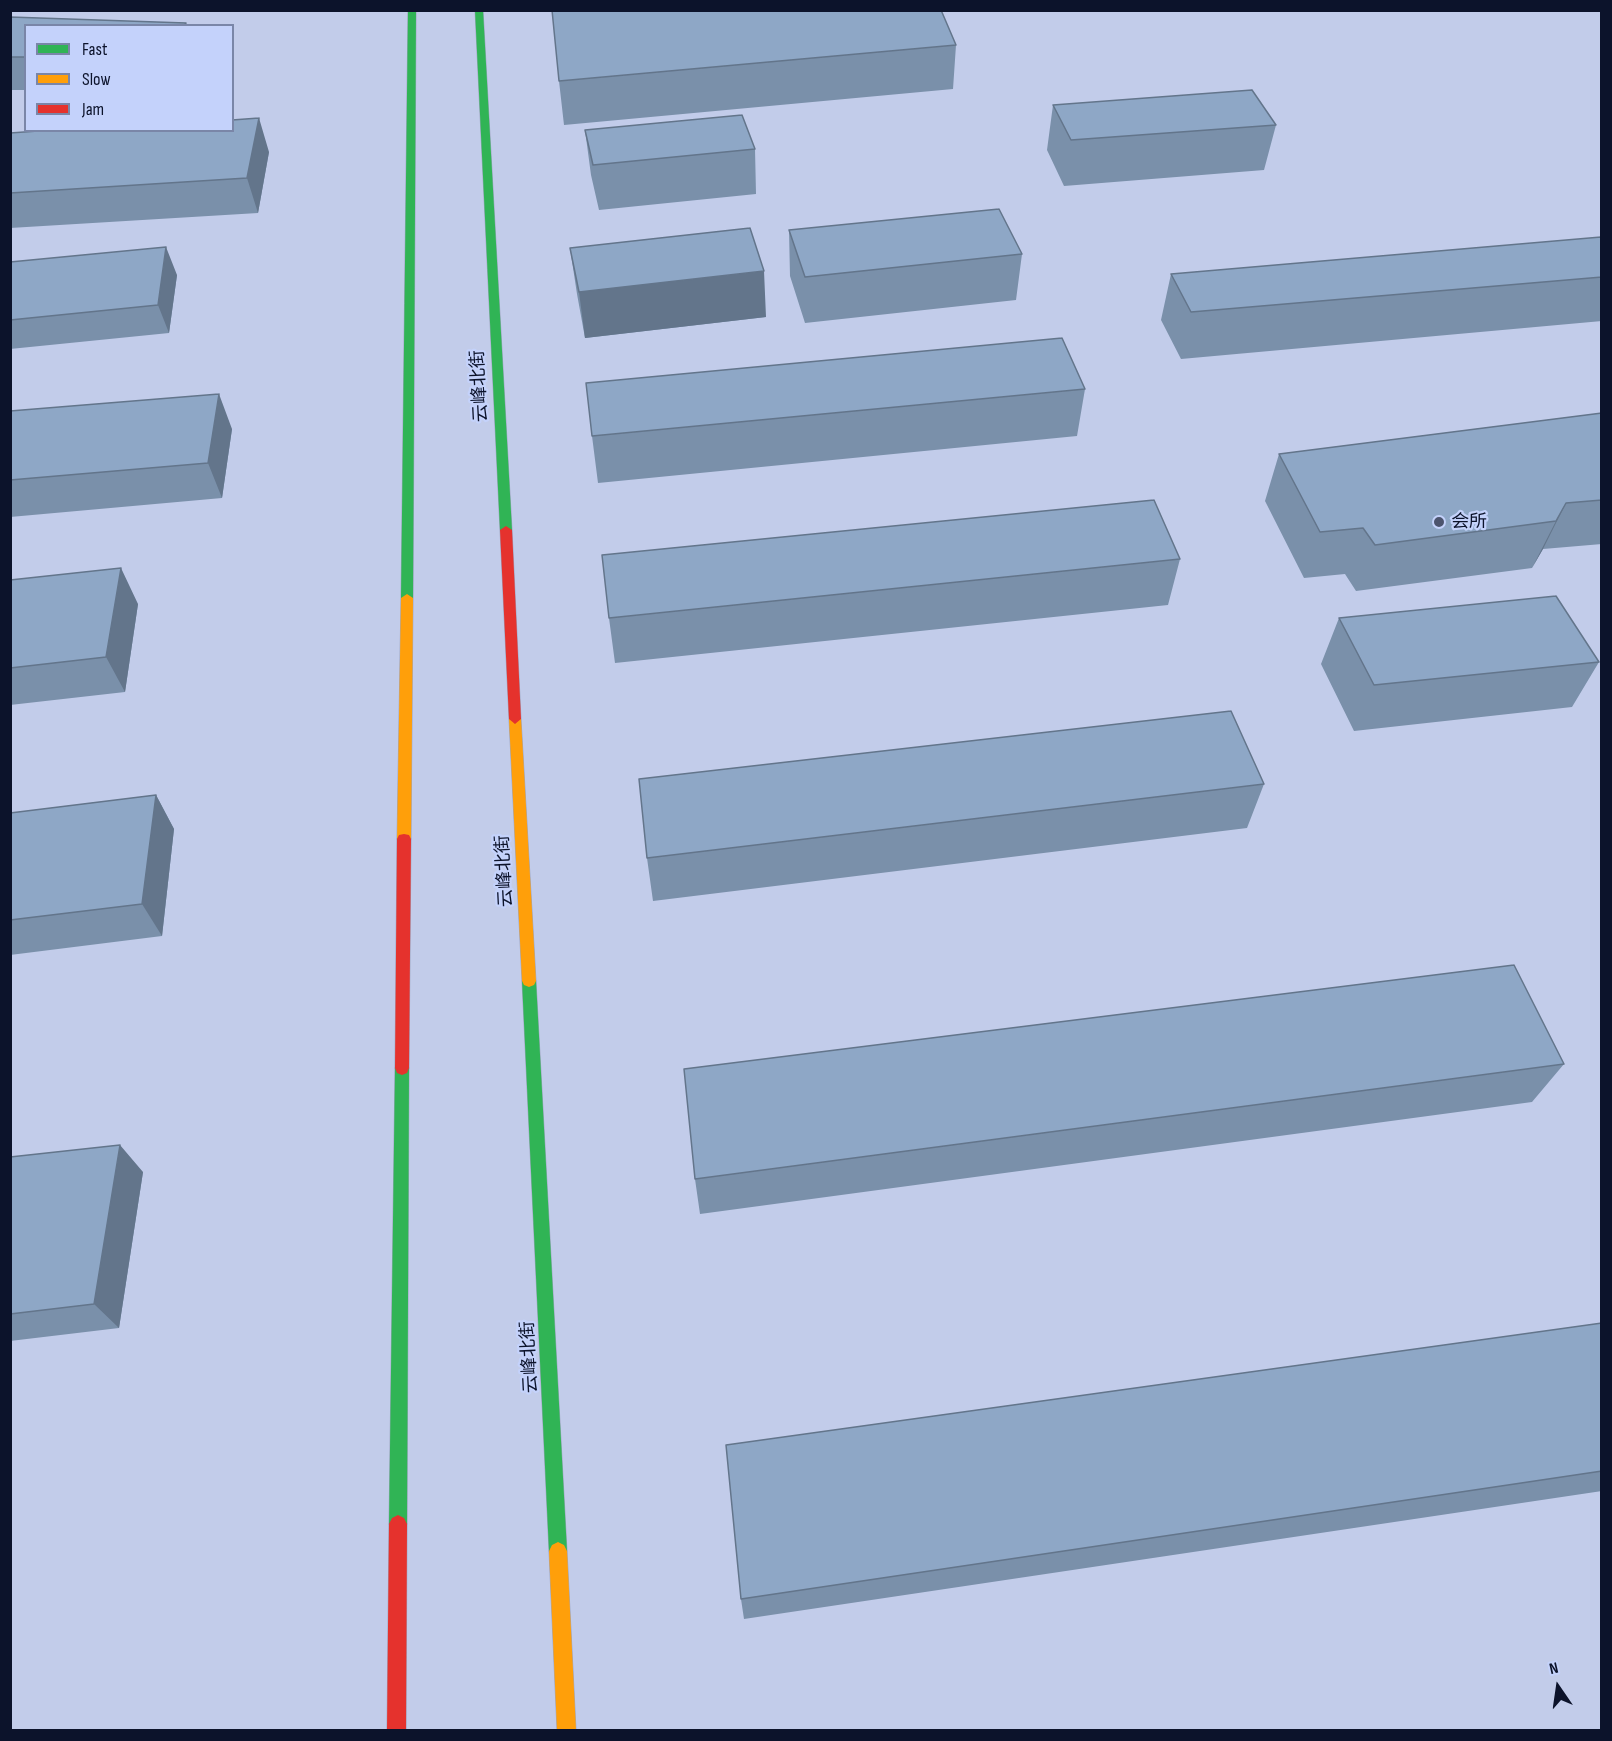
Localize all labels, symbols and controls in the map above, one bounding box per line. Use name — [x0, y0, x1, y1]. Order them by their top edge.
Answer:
legend — [24, 24, 234, 132]
text: Fast — [82, 39, 107, 60]
text: Slow — [82, 69, 111, 90]
text: Jam — [82, 99, 104, 120]
street label: 云峰北街 — [467, 349, 493, 423]
place label: 会所 — [1451, 511, 1487, 533]
marker: 会所 — [1432, 515, 1446, 529]
street label: 云峰北街 — [492, 834, 518, 908]
street label: 云峰北街 — [517, 1320, 543, 1394]
north arrow — [1528, 1657, 1588, 1717]
text: N — [1548, 1659, 1560, 1679]

